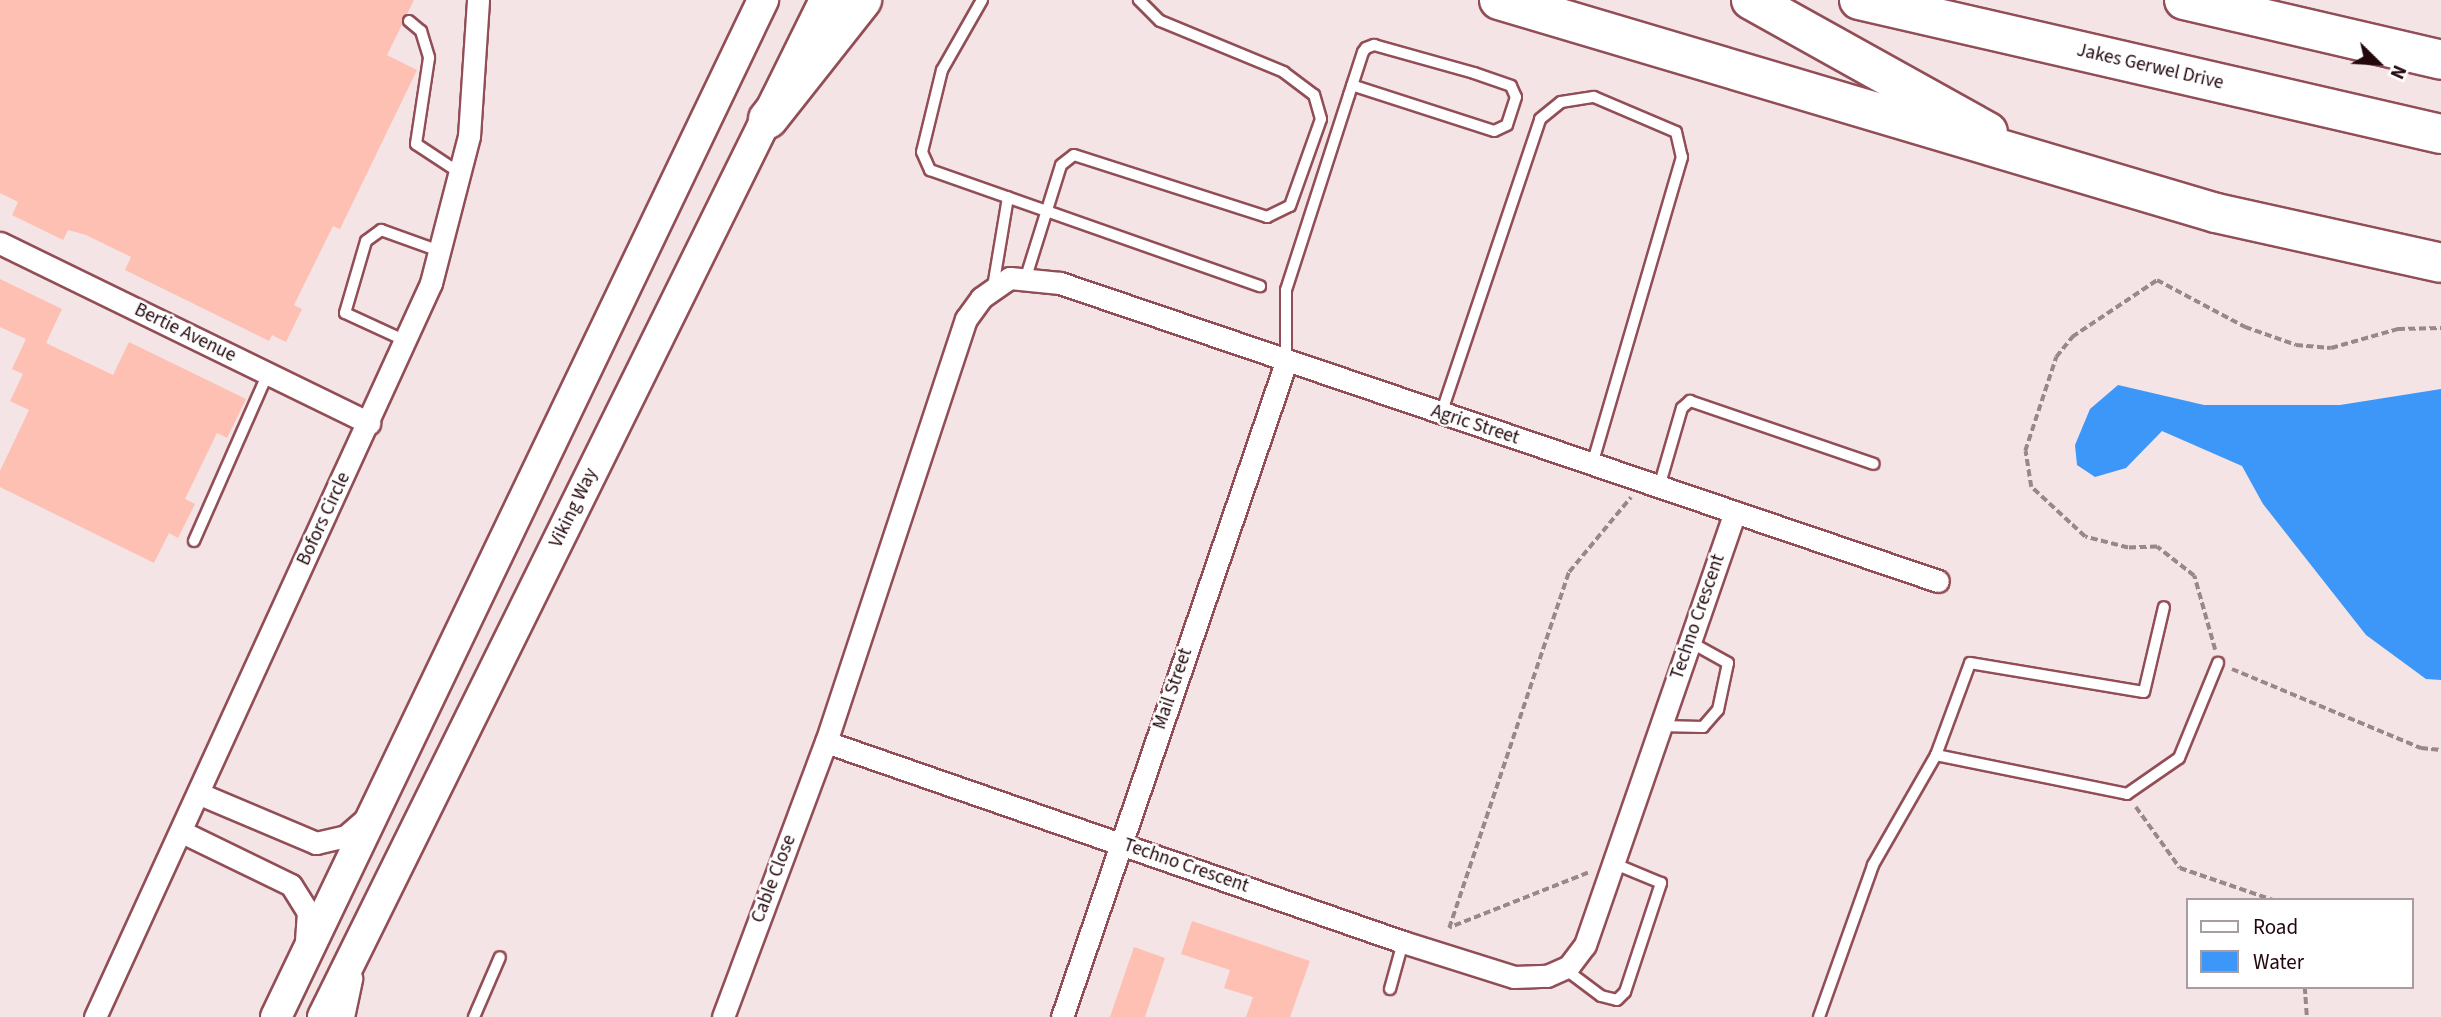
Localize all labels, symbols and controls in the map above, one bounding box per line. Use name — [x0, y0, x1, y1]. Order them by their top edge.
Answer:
north arrow — [2343, 28, 2413, 98]
street label: Jakes Gerwel Drive — [2074, 39, 2226, 95]
text: N — [2383, 60, 2413, 83]
street label: Bertie Avenue — [131, 299, 239, 367]
street label: Agric Street — [1428, 400, 1522, 450]
street label: Viking Way — [545, 465, 603, 551]
street label: Bofors Circle — [292, 469, 356, 569]
street label: Techno Crescent — [1666, 551, 1730, 683]
street label: Mail Street — [1148, 645, 1198, 733]
street label: Cable Close — [747, 832, 801, 926]
street label: Techno Crescent — [1120, 834, 1252, 898]
legend — [2186, 898, 2413, 989]
text: Road — [2253, 912, 2298, 942]
text: Water — [2253, 947, 2304, 977]

